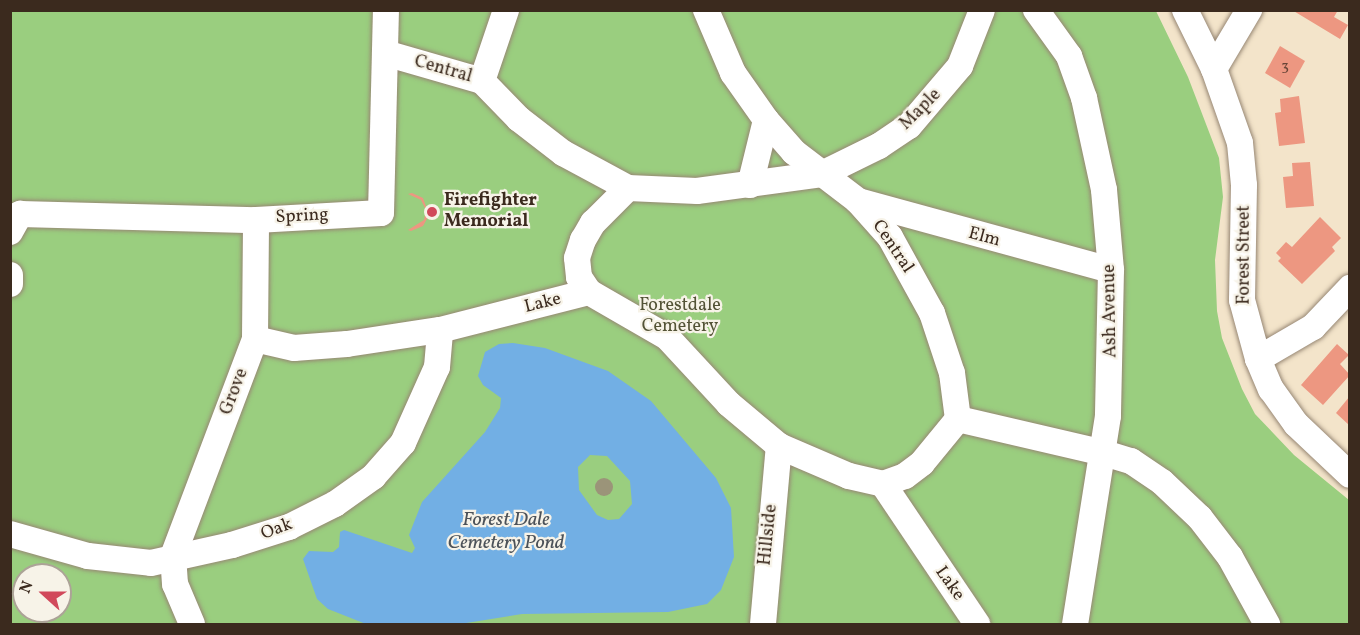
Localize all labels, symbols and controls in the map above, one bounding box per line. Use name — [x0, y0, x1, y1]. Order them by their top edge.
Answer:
street label: Central — [412, 51, 474, 89]
house number: 3 — [1281, 58, 1289, 76]
street label: Maple — [896, 85, 946, 135]
place label: Firefighter Memorial — [444, 191, 537, 234]
street label: Spring — [275, 205, 329, 229]
marker: Firefighter Memorial — [425, 205, 439, 219]
street label: Forest Street — [1234, 205, 1256, 305]
street label: Central — [866, 216, 918, 278]
street label: Elm — [966, 223, 1002, 253]
street label: Ash Avenue — [1099, 264, 1123, 358]
street label: Lake — [522, 289, 564, 319]
park label: Forestdale Cemetery — [639, 296, 721, 338]
street label: Grove — [216, 366, 254, 418]
street label: Hillside — [755, 503, 783, 567]
water label: Forest Dale Cemetery Pond — [447, 508, 565, 555]
street label: Oak — [258, 514, 296, 546]
north arrow — [12, 563, 72, 623]
street label: Lake — [930, 563, 968, 605]
text: N — [15, 578, 39, 597]

